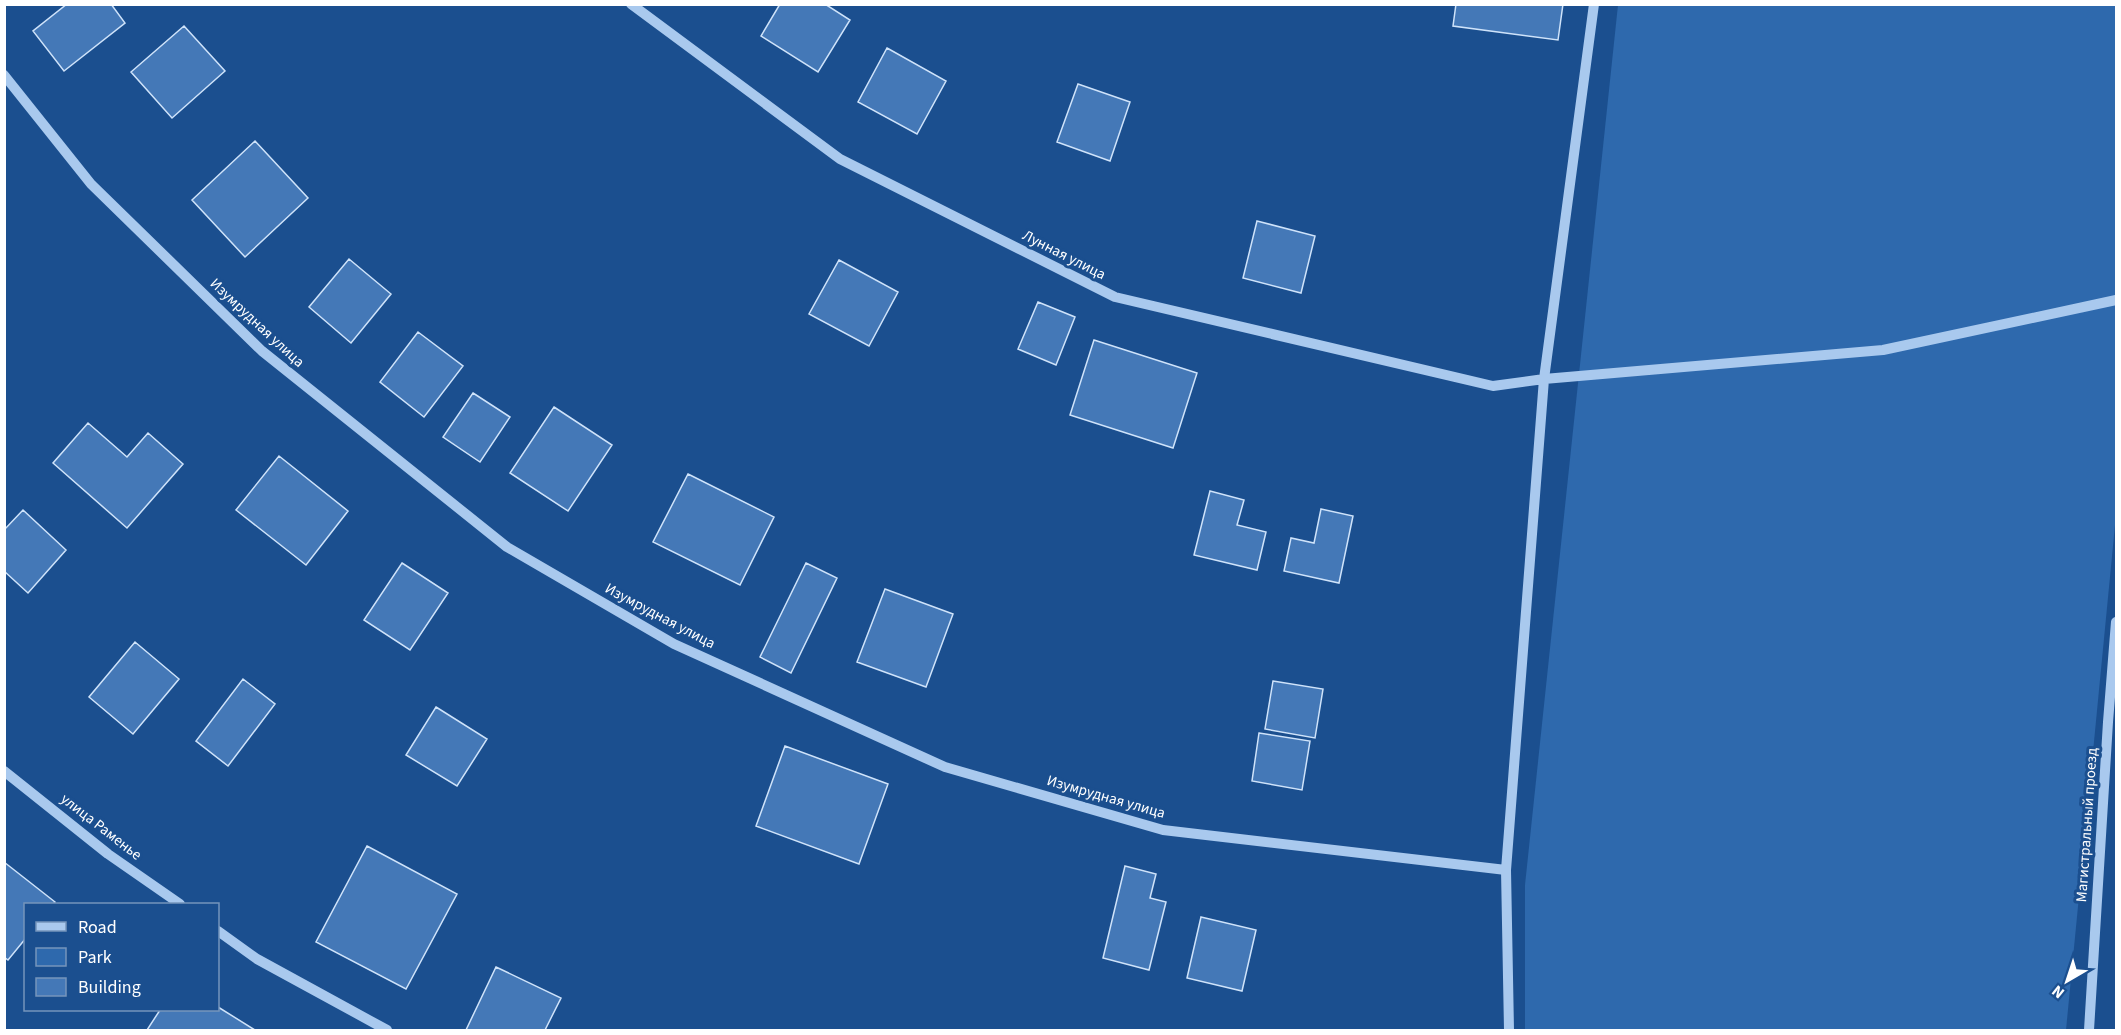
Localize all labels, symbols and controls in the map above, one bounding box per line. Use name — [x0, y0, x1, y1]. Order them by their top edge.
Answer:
street label: Лунная улица — [1019, 225, 1109, 285]
street label: Изумрудная улица — [205, 274, 309, 372]
street label: Изумрудная улица — [601, 578, 719, 654]
street label: Магистральный проезд — [2071, 747, 2103, 903]
street label: Изумрудная улица — [1044, 770, 1168, 824]
street label: улица Раменье — [56, 789, 146, 865]
legend — [24, 903, 219, 1011]
text: Road — [78, 915, 117, 940]
text: Park — [78, 945, 112, 970]
north arrow — [2037, 951, 2097, 1011]
text: Building — [78, 975, 141, 1000]
text: N — [2047, 980, 2069, 1004]

